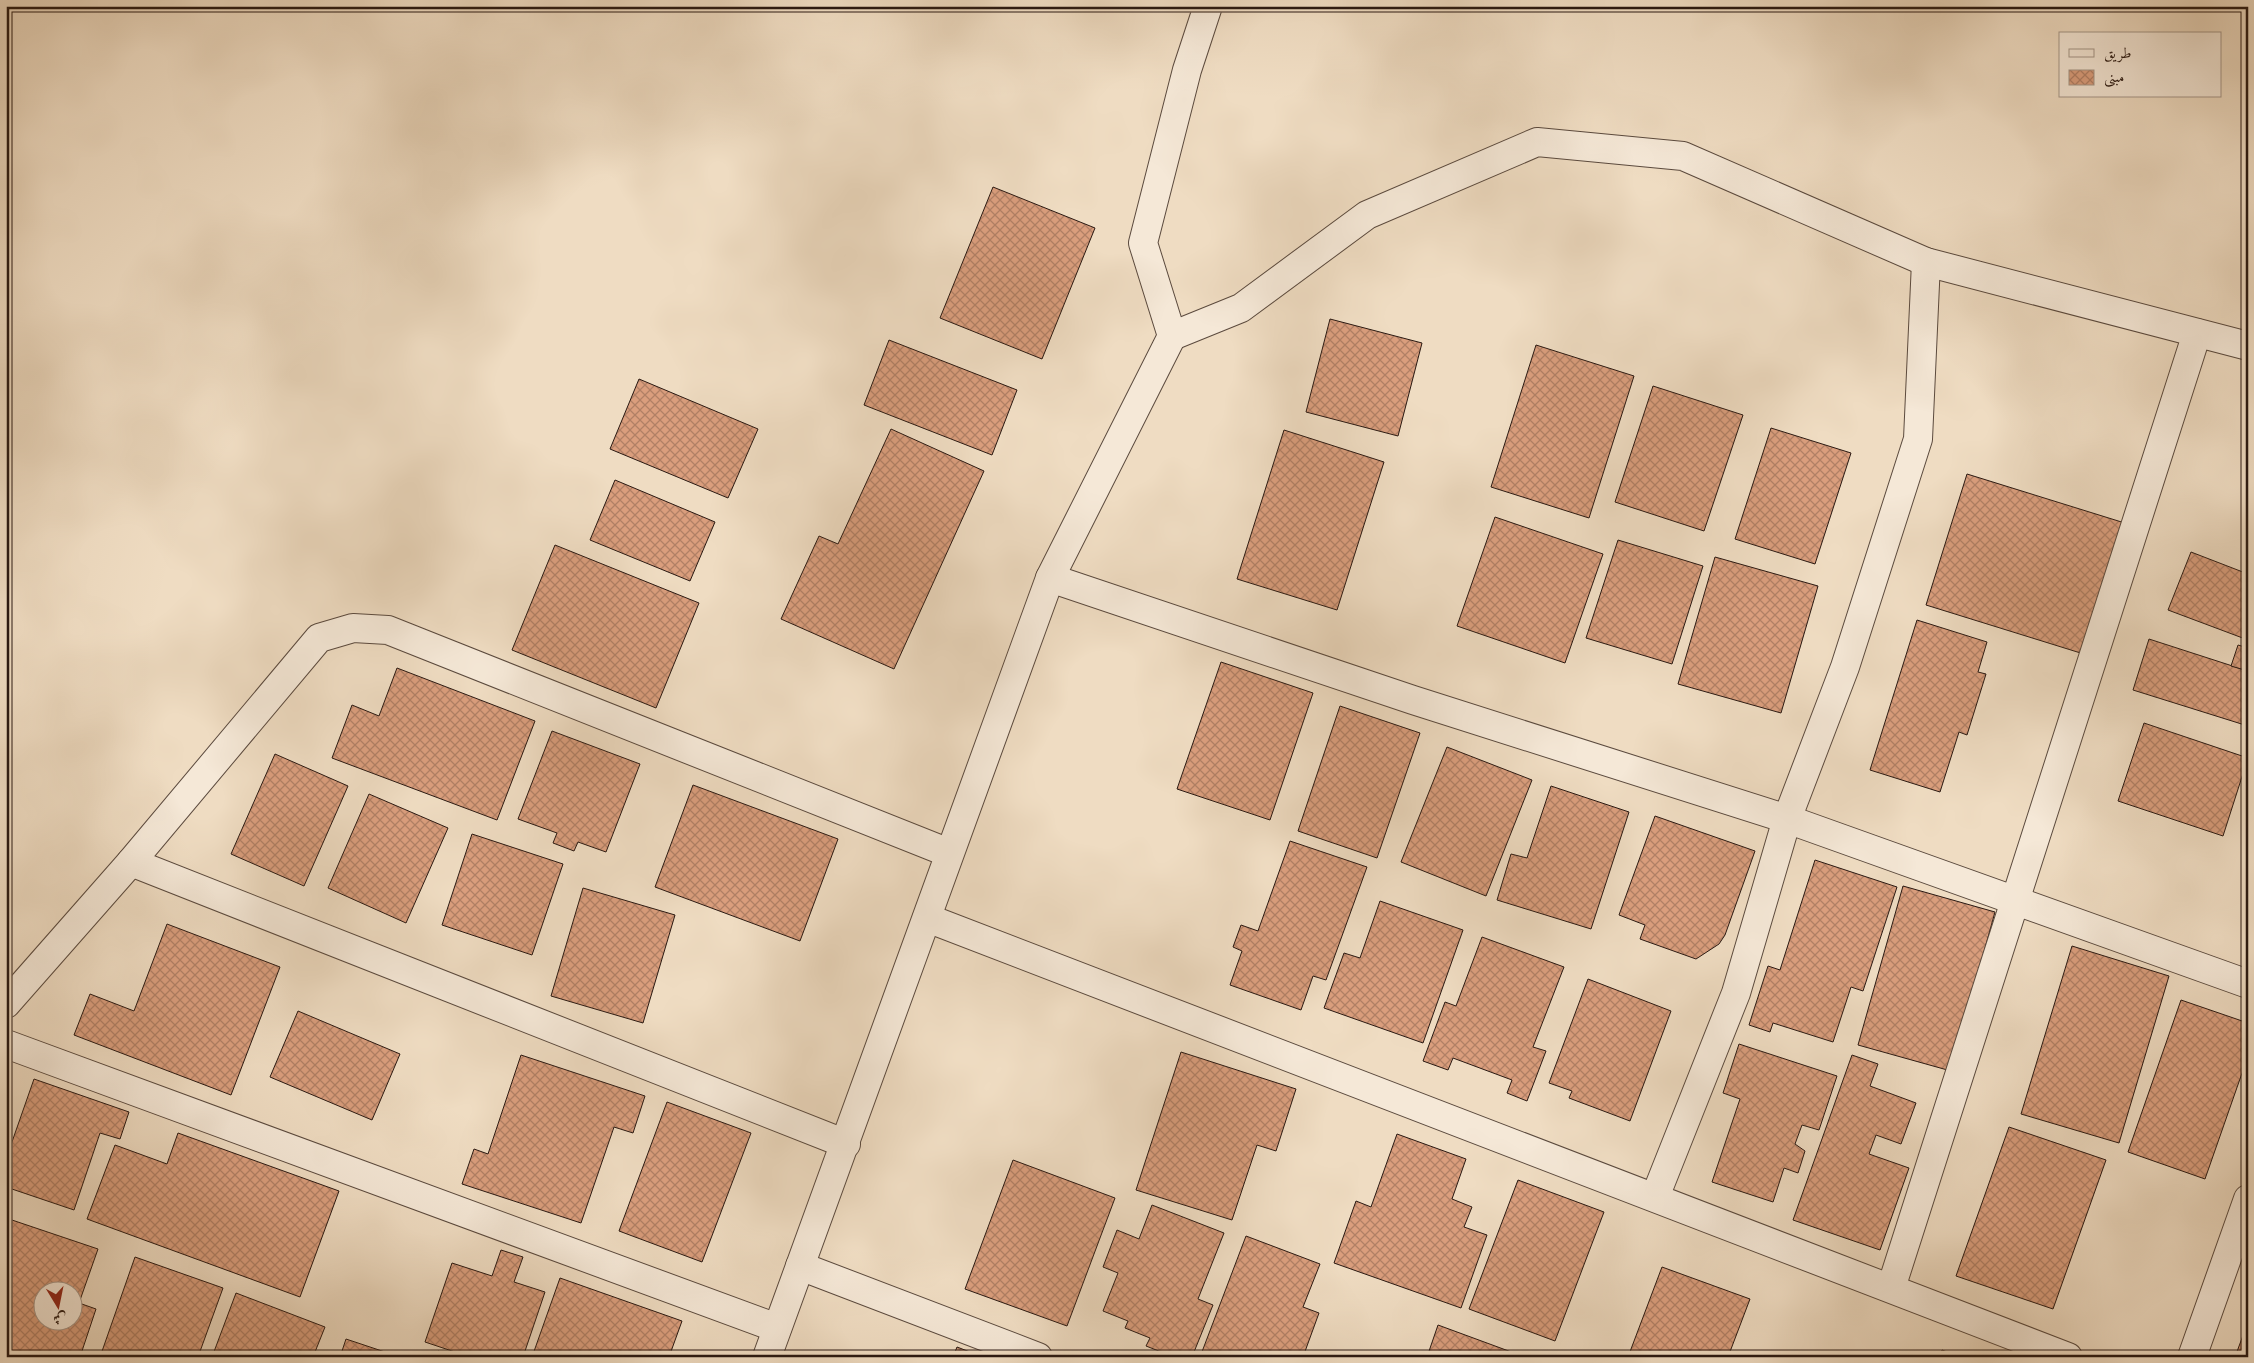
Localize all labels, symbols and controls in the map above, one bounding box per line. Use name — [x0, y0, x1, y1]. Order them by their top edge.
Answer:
legend — [2059, 32, 2222, 98]
text: طريق — [2104, 43, 2131, 63]
text: مبنى — [2104, 67, 2124, 88]
north arrow — [32, 1280, 82, 1330]
text: ش — [52, 1309, 69, 1329]

